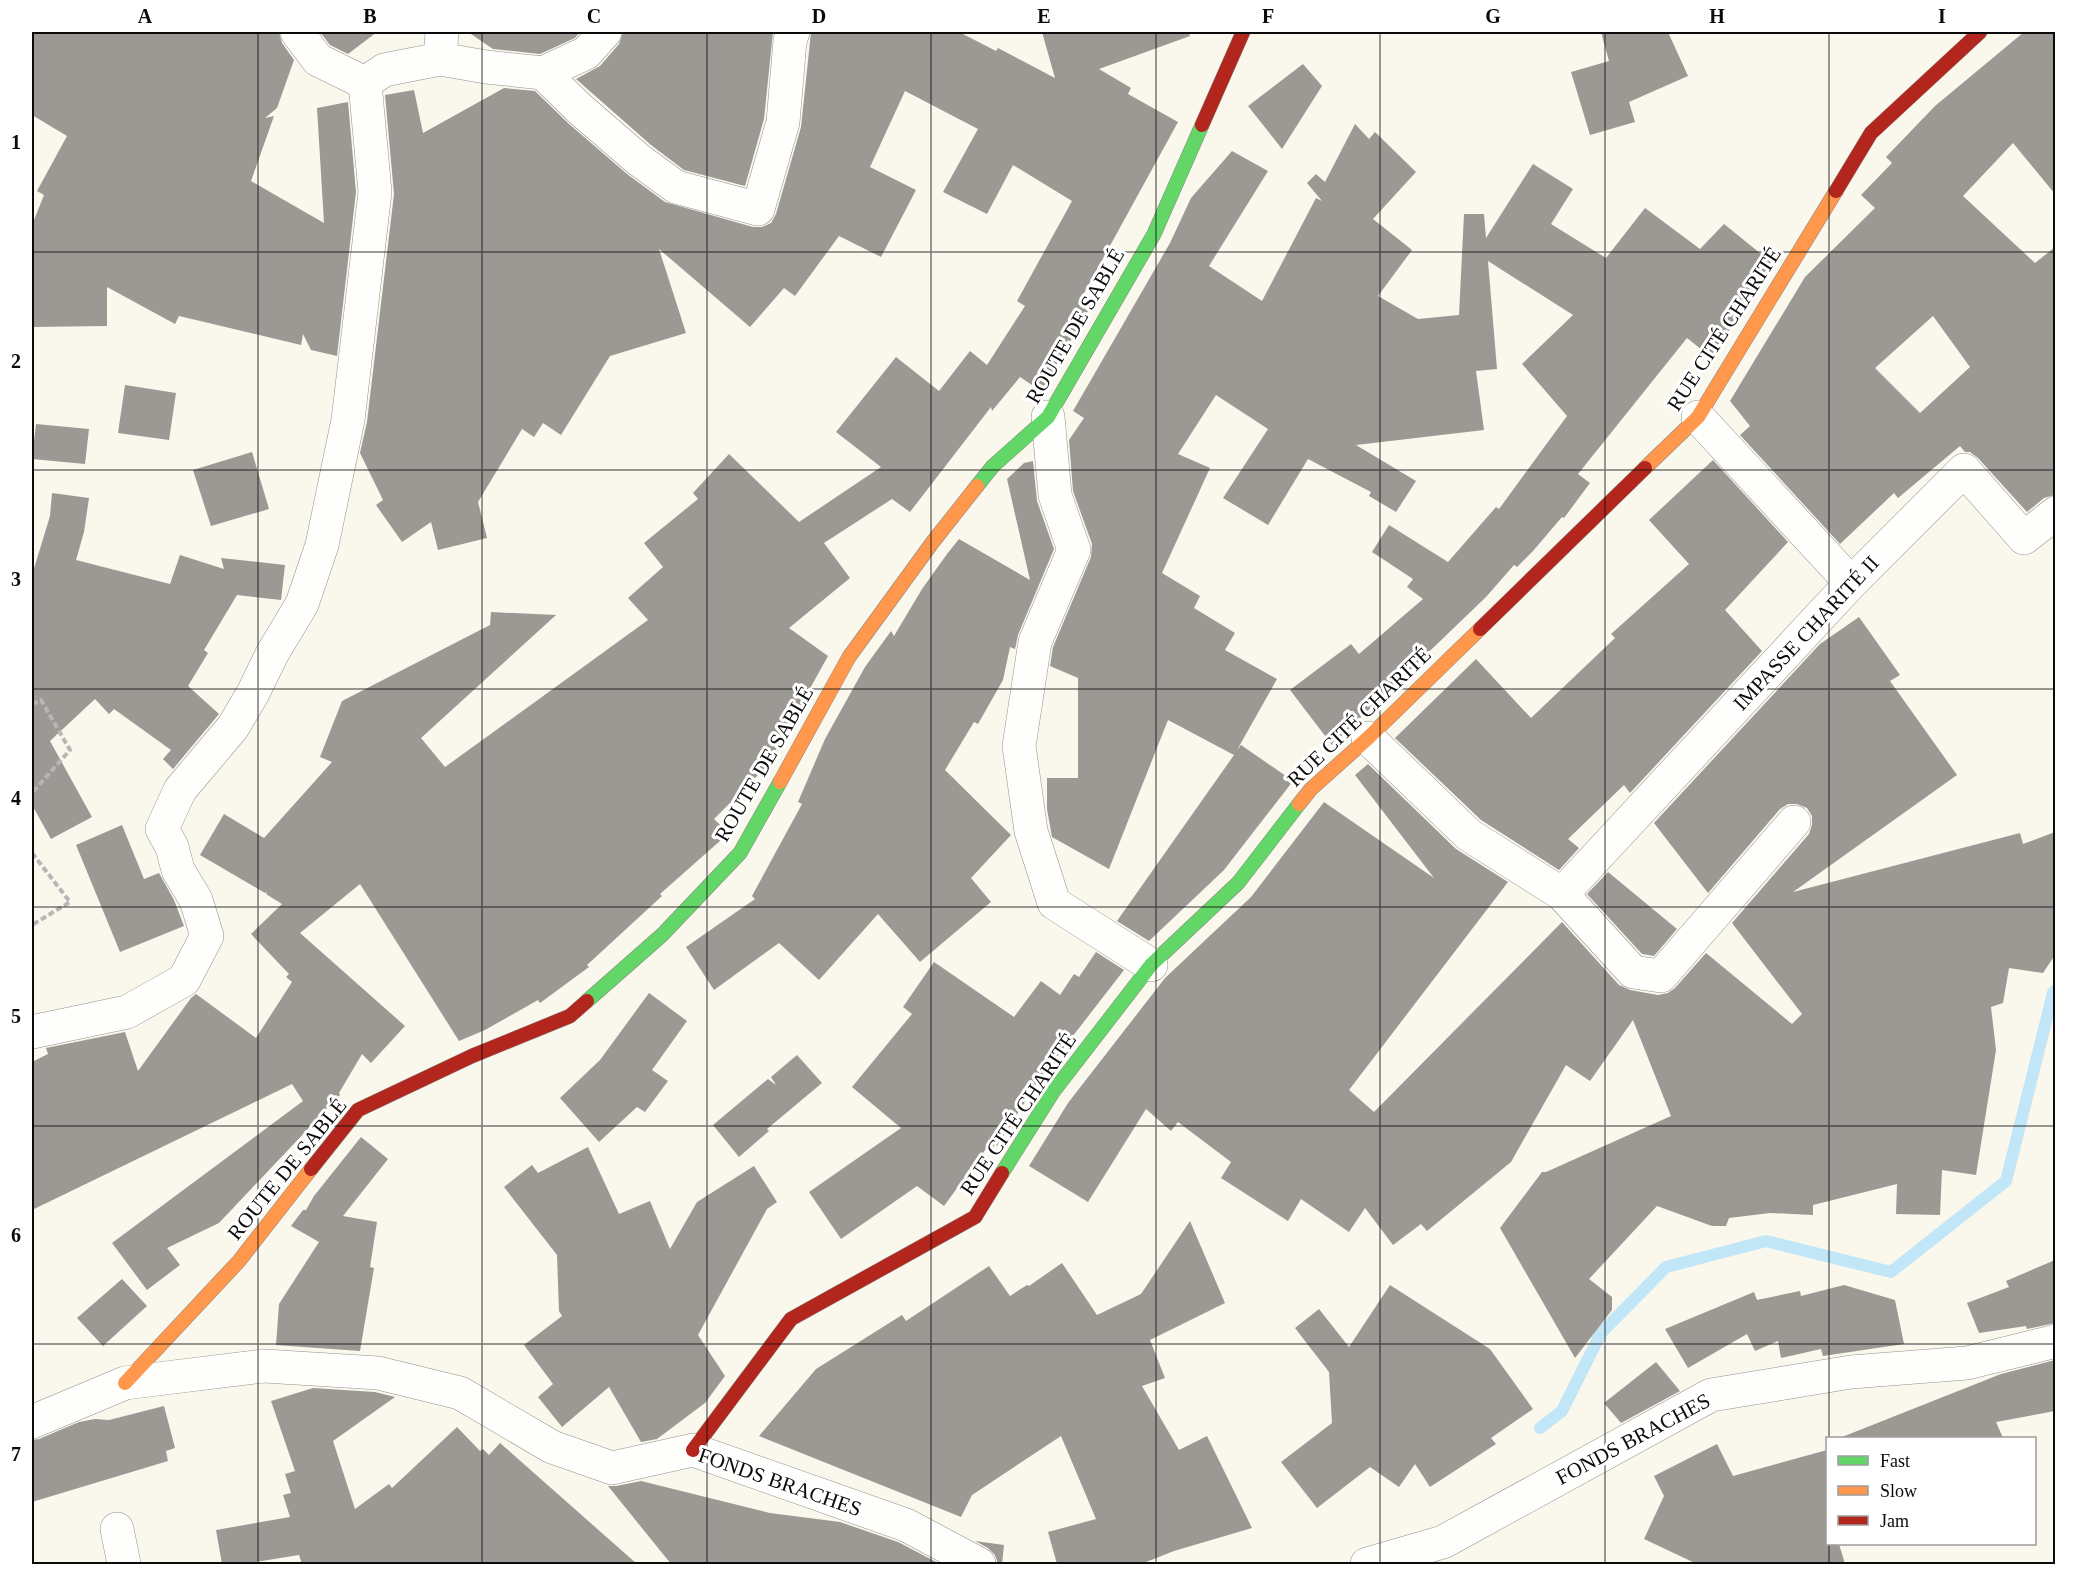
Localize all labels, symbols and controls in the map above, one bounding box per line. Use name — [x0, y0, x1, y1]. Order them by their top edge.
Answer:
text: A — [138, 5, 153, 27]
text: B — [363, 5, 377, 27]
text: C — [587, 5, 601, 27]
text: D — [812, 5, 826, 27]
text: E — [1037, 5, 1051, 27]
text: F — [1262, 5, 1274, 27]
text: G — [1485, 5, 1501, 27]
text: H — [1709, 5, 1725, 27]
text: I — [1938, 5, 1946, 27]
text: 1 — [11, 131, 21, 153]
street label: RUE CITÉ CHARITÉ — [1662, 243, 1786, 415]
street label: ROUTE DE SABLÉ — [1021, 244, 1129, 408]
text: 2 — [11, 350, 21, 372]
street label: IMPASSE CHARITÉ II — [1728, 551, 1884, 715]
text: 3 — [11, 568, 21, 590]
street label: RUE CITÉ CHARITÉ — [1282, 642, 1436, 792]
street label: ROUTE DE SABLÉ — [710, 682, 818, 846]
text: 4 — [11, 787, 21, 809]
text: 5 — [11, 1005, 21, 1027]
street label: RUE CITÉ CHARITÉ — [955, 1028, 1081, 1200]
street label: ROUTE DE SABLÉ — [223, 1093, 351, 1245]
text: 6 — [11, 1224, 21, 1246]
street label: FONDS BRACHES — [1552, 1388, 1714, 1490]
legend — [1826, 1437, 2036, 1545]
text: 7 — [11, 1443, 21, 1465]
street label: FONDS BRACHES — [695, 1443, 865, 1521]
text: Fast — [1880, 1451, 1910, 1471]
text: Slow — [1880, 1481, 1917, 1501]
text: Jam — [1880, 1511, 1909, 1531]

